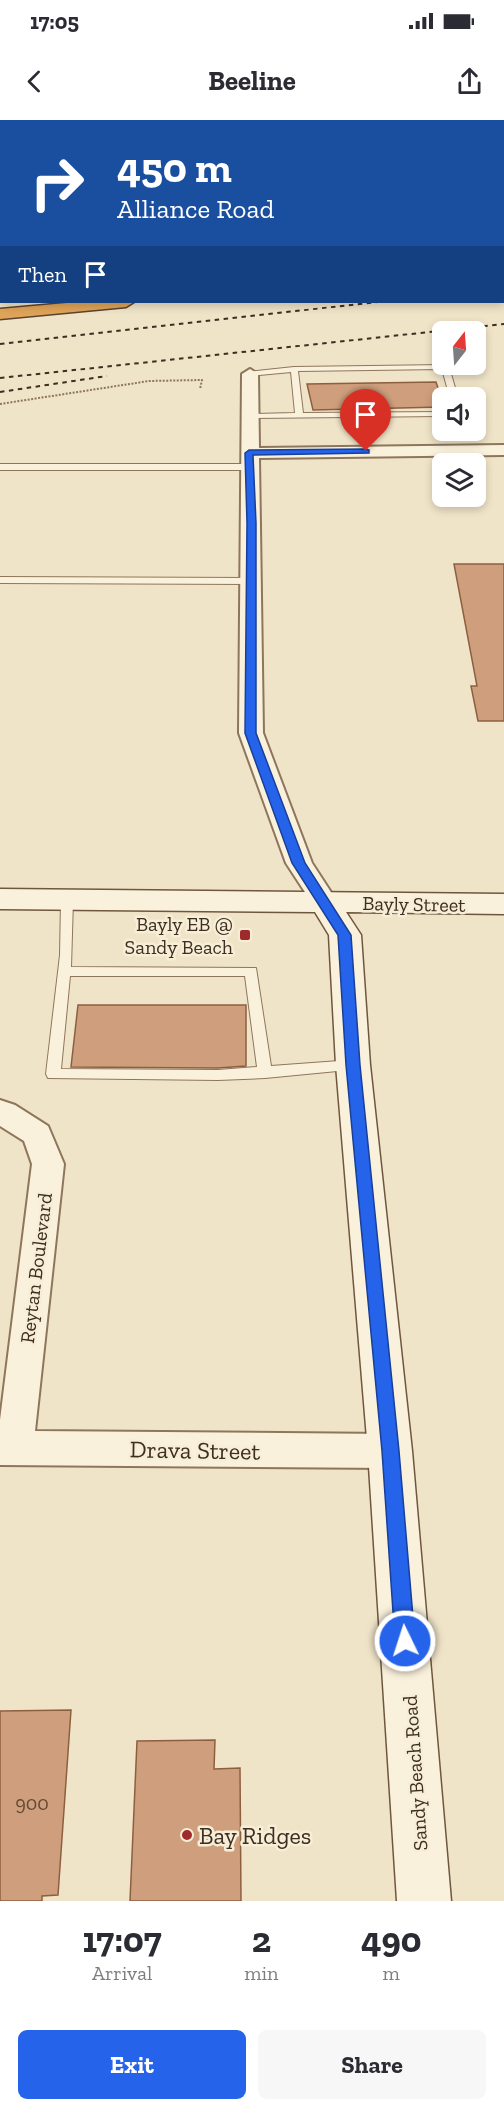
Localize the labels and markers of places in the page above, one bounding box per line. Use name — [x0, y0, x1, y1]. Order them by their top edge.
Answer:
pin — [340, 389, 391, 451]
place label: Bayly EB @ Sandy Beach — [125, 912, 234, 959]
marker: Bayly EB @ Sandy Beach — [238, 928, 252, 942]
place label: Bay Ridges — [199, 1821, 311, 1850]
marker: Bay Ridges — [180, 1828, 194, 1842]

